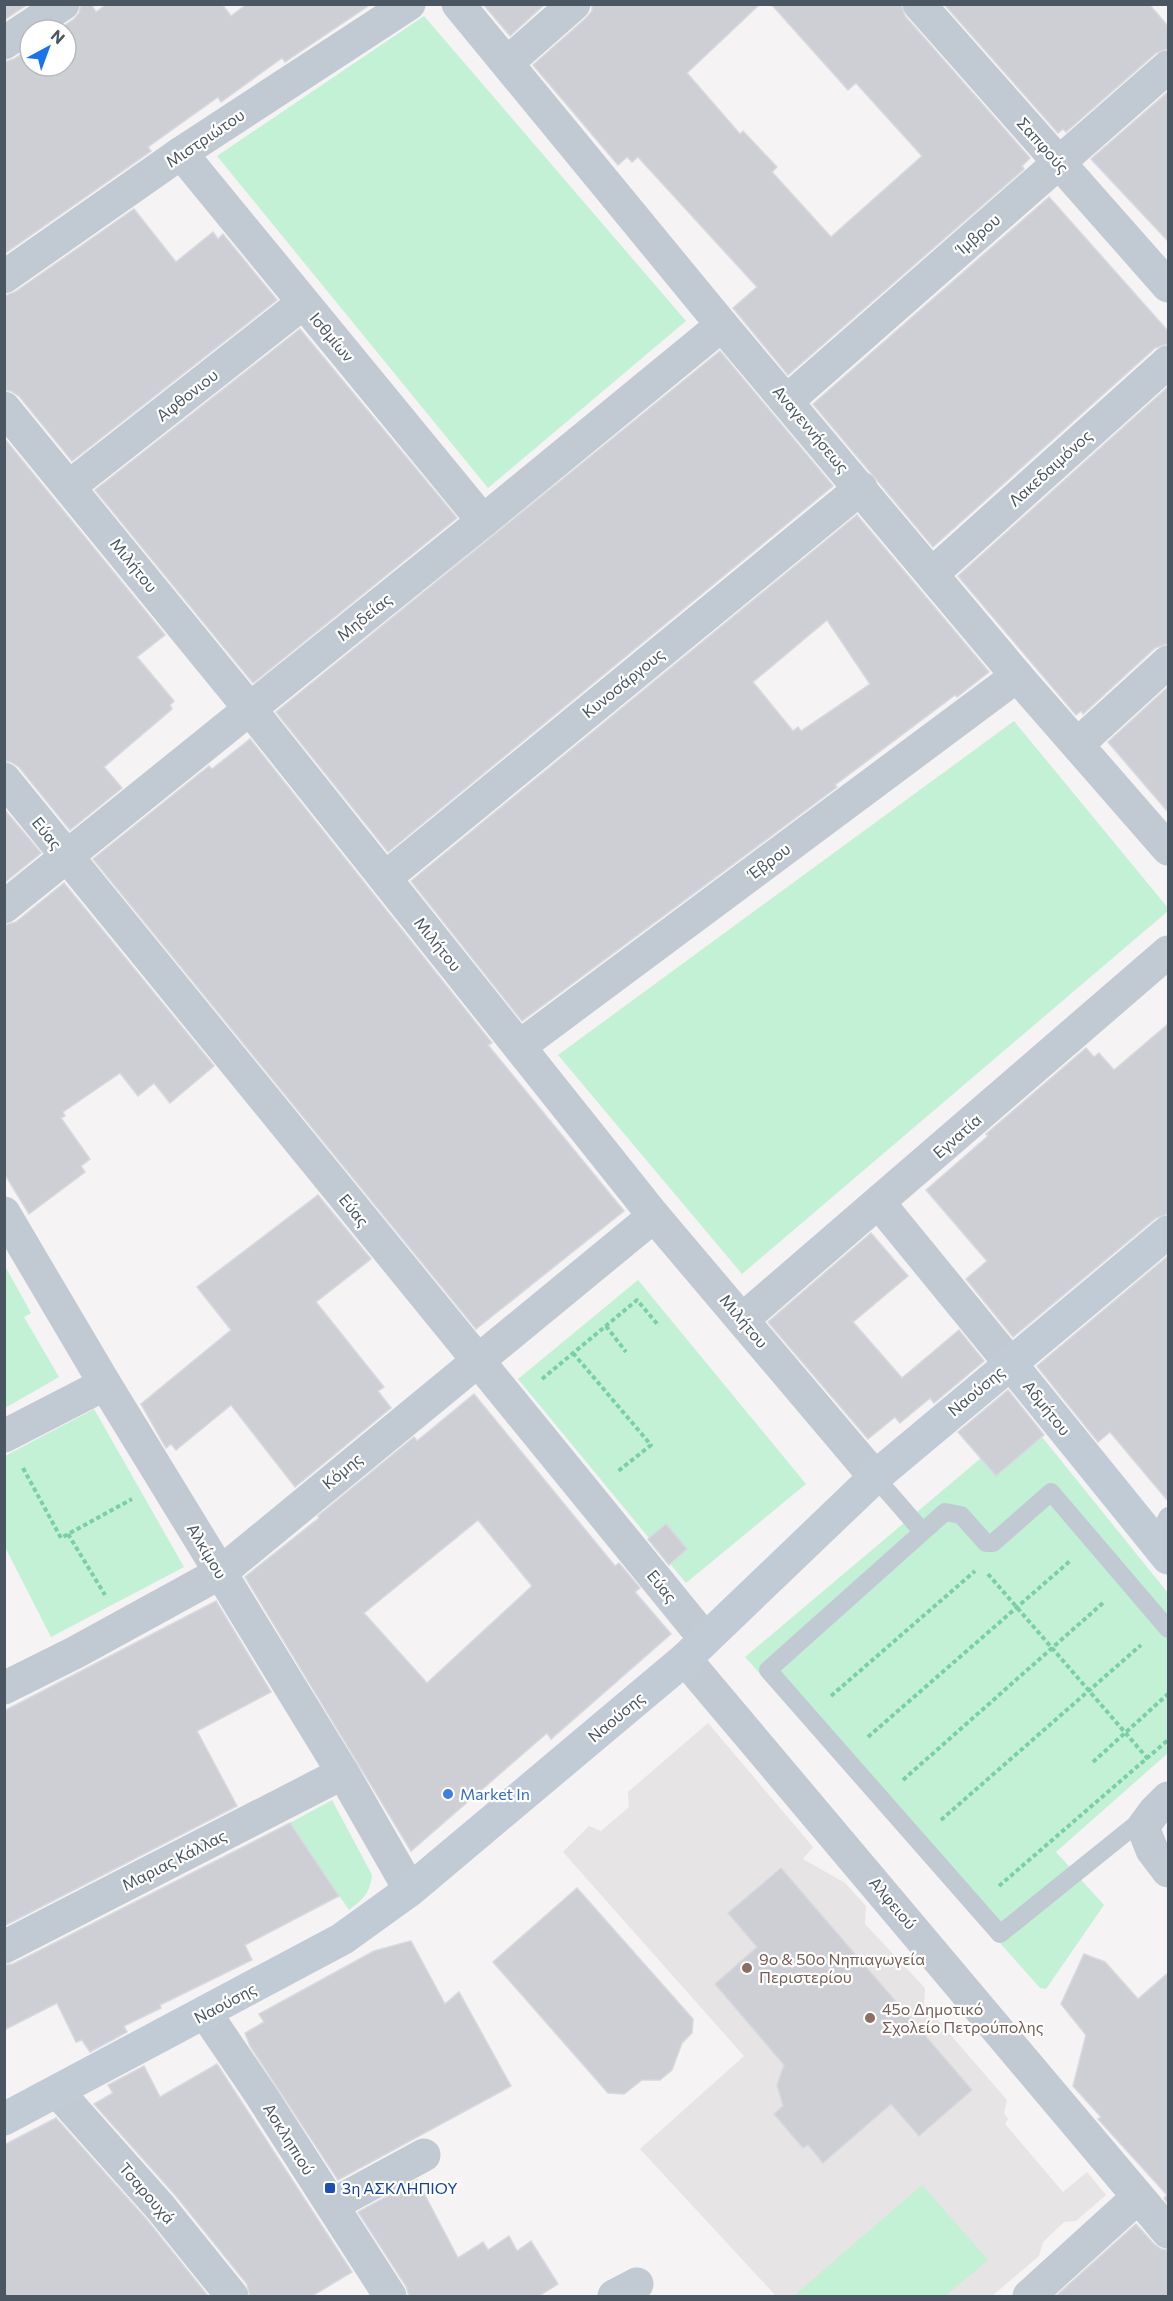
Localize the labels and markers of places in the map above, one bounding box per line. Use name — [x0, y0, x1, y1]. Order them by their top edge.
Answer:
place label: Market In — [460, 1784, 530, 1803]
marker: Market In — [441, 1787, 455, 1801]
place label: 9ο & 50ο Νηπιαγωγεία Περιστερίου — [759, 1949, 925, 1986]
marker: 9ο & 50ο Νηπιαγωγεία Περιστερίου — [740, 1961, 754, 1975]
place label: 45ο Δημοτικό Σχολείο Πετρούπολης — [882, 1999, 1044, 2036]
marker: 45ο Δημοτικό Σχολείο Πετρούπολης — [863, 2011, 877, 2025]
place label: 3η ΑΣΚΛΗΠΙΟΥ — [342, 2178, 458, 2197]
marker: 3η ΑΣΚΛΗΠΙΟΥ — [323, 2181, 337, 2195]

